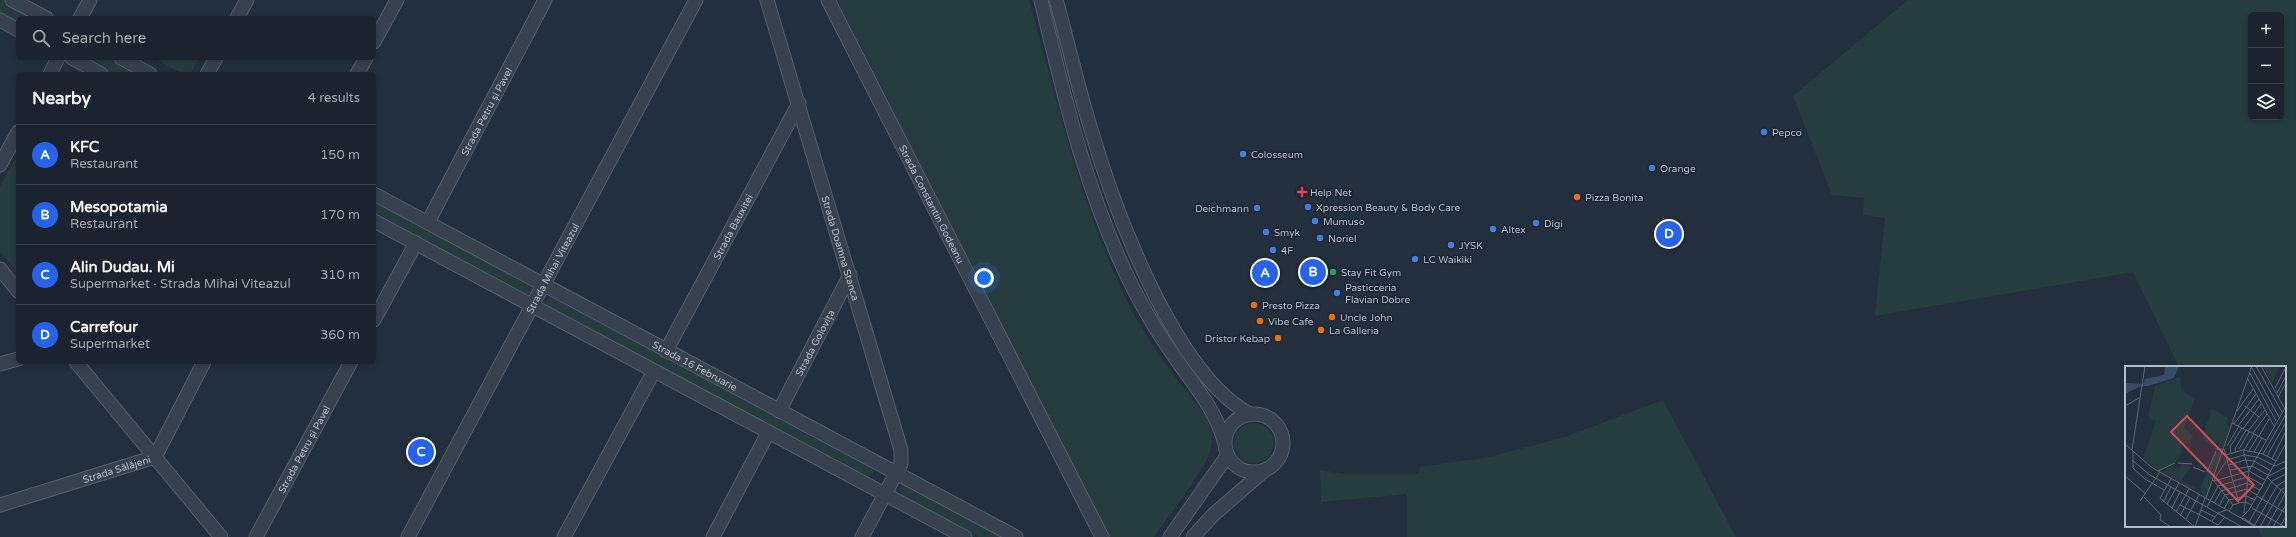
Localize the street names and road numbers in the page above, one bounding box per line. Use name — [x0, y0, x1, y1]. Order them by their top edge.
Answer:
street label: Strada Petru și Pavel — [459, 66, 515, 158]
street label: Strada Constantin Godeanu — [896, 143, 966, 266]
street label: Strada Bauxitei — [711, 193, 756, 262]
street label: Strada Doamna Stanca — [819, 195, 861, 302]
street label: Strada Mihai Viteazul — [524, 222, 582, 316]
street label: Strada Golovița — [793, 308, 838, 378]
street label: Strada 16 Februarie — [650, 339, 739, 394]
street label: Strada Petru și Pavel — [276, 404, 333, 495]
street label: Strada Sălăjeni — [81, 454, 152, 486]

